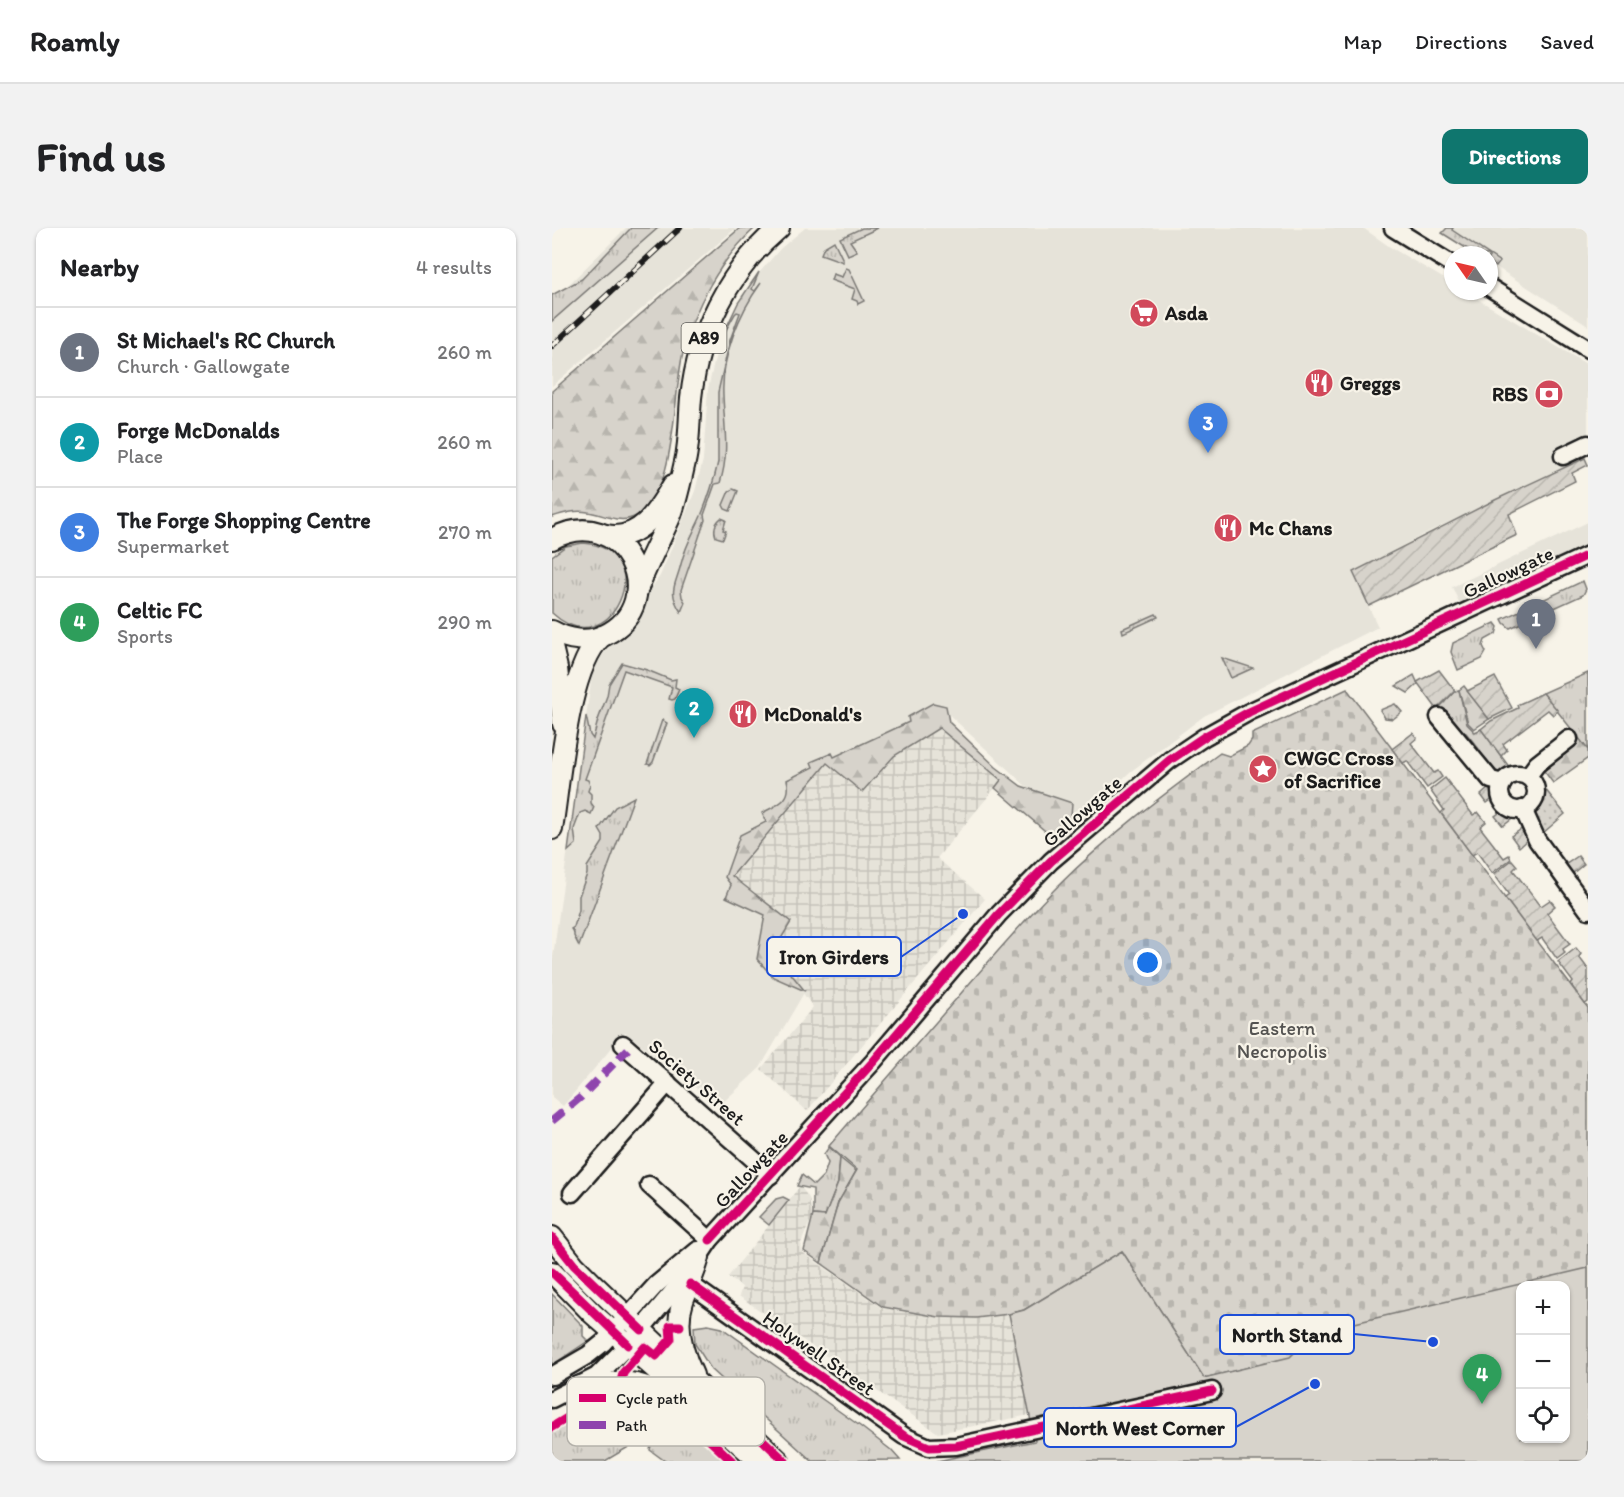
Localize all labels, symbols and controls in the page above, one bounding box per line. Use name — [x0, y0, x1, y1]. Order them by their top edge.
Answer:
text: Roamly — [30, 24, 120, 58]
text: Map — [1344, 29, 1382, 54]
text: Directions — [1415, 29, 1507, 54]
text: Saved — [1540, 29, 1594, 54]
button: Directions — [1442, 129, 1588, 184]
text: Find us — [36, 131, 166, 182]
north arrow — [1444, 246, 1498, 300]
text: Nearby — [60, 251, 139, 283]
text: 4 results — [416, 255, 492, 279]
supermarket icon: Asda — [1128, 297, 1160, 329]
place label: Asda — [1164, 301, 1208, 325]
road number: A89 — [682, 323, 726, 353]
text: St Michael's RC Church — [117, 327, 335, 354]
text: 1 — [75, 340, 84, 364]
text: 260 m — [437, 340, 492, 364]
text: Church · Gallowgate — [117, 354, 290, 378]
restaurant icon: Greggs — [1303, 367, 1335, 399]
place label: Greggs — [1340, 371, 1401, 396]
bank icon: RBS — [1533, 378, 1565, 410]
place label: RBS — [1492, 382, 1528, 406]
pin: 3 — [1188, 404, 1228, 453]
text: Forge McDonalds — [117, 417, 280, 444]
text: 2 — [74, 430, 85, 454]
text: 260 m — [437, 430, 492, 454]
text: Place — [117, 444, 163, 468]
text: The Forge Shopping Centre — [117, 507, 371, 534]
restaurant icon: Mc Chans — [1212, 512, 1244, 544]
place label: Mc Chans — [1249, 516, 1332, 540]
text: 3 — [74, 520, 85, 544]
text: 270 m — [438, 520, 492, 544]
text: Supermarket — [117, 534, 229, 558]
street label: Gallowgate — [1459, 541, 1557, 603]
text: Celtic FC — [117, 597, 202, 624]
pin: 1 — [1516, 600, 1556, 649]
text: 4 — [73, 610, 86, 634]
text: 290 m — [437, 610, 492, 634]
text: Sports — [117, 624, 173, 648]
pin: 2 — [674, 688, 714, 738]
restaurant icon: McDonald's — [727, 698, 759, 730]
place label: McDonald's — [764, 702, 862, 726]
place label: CWGC Cross of Sacrifice — [1284, 746, 1394, 793]
place icon: CWGC Cross of Sacrifice — [1247, 753, 1279, 785]
street label: Gallowgate — [1038, 770, 1126, 852]
callout: Iron Girders — [767, 937, 901, 976]
text: Iron Girders — [779, 944, 889, 969]
your location — [1133, 948, 1162, 977]
park label: Eastern Necropolis — [1237, 1016, 1327, 1063]
street label: Society Street — [644, 1034, 750, 1130]
street label: Gallowgate — [709, 1125, 793, 1213]
map controls — [1516, 1281, 1570, 1443]
button: + — [1516, 1281, 1570, 1335]
street label: Holywell Street — [758, 1306, 880, 1401]
callout: North Stand — [1220, 1315, 1354, 1354]
text: North Stand — [1232, 1322, 1343, 1347]
button: − — [1516, 1335, 1570, 1389]
pin: 4 — [1462, 1354, 1502, 1404]
legend — [567, 1377, 765, 1446]
text: Cycle path — [616, 1389, 688, 1408]
button: locate — [1516, 1389, 1570, 1443]
callout: North West Corner — [1044, 1408, 1236, 1447]
text: North West Corner — [1055, 1415, 1226, 1440]
text: Path — [616, 1416, 647, 1435]

